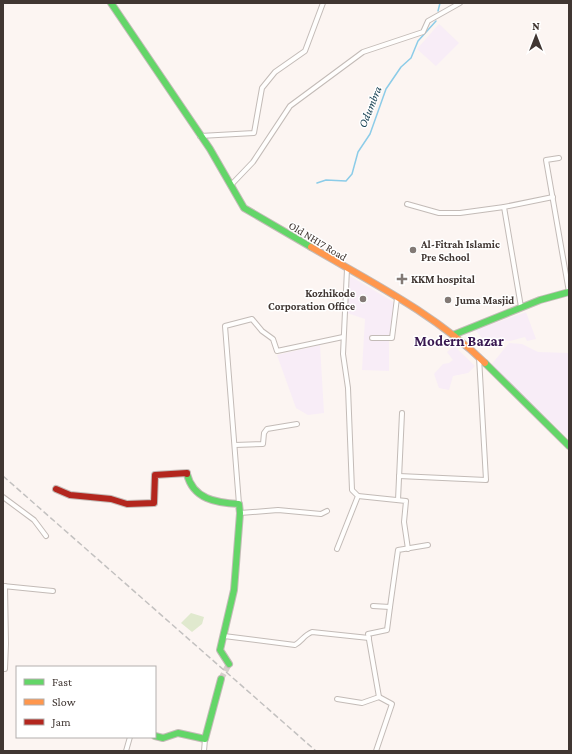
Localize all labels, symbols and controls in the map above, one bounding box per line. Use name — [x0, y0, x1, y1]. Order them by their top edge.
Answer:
north arrow — [516, 16, 556, 56]
text: N — [532, 20, 540, 32]
water label: Odumbra — [355, 84, 385, 130]
street label: Old NH17 Road — [287, 219, 349, 263]
place label: Al-Fitrah Islamic Pre School — [420, 238, 500, 263]
marker: Al-Fitrah Islamic Pre School — [408, 245, 418, 255]
marker: KKM hospital — [396, 273, 408, 285]
place label: KKM hospital — [411, 273, 476, 285]
place label: Kozhikode Corporation Office — [268, 287, 355, 312]
marker: Kozhikode Corporation Office — [358, 294, 368, 304]
place label: Juma Masjid — [455, 294, 514, 307]
marker: Juma Masjid — [443, 295, 453, 305]
district label: Modern Bazar — [414, 333, 504, 349]
legend — [16, 666, 156, 738]
text: Fast — [52, 675, 73, 689]
text: Slow — [52, 695, 76, 709]
text: Jam — [51, 715, 71, 729]

